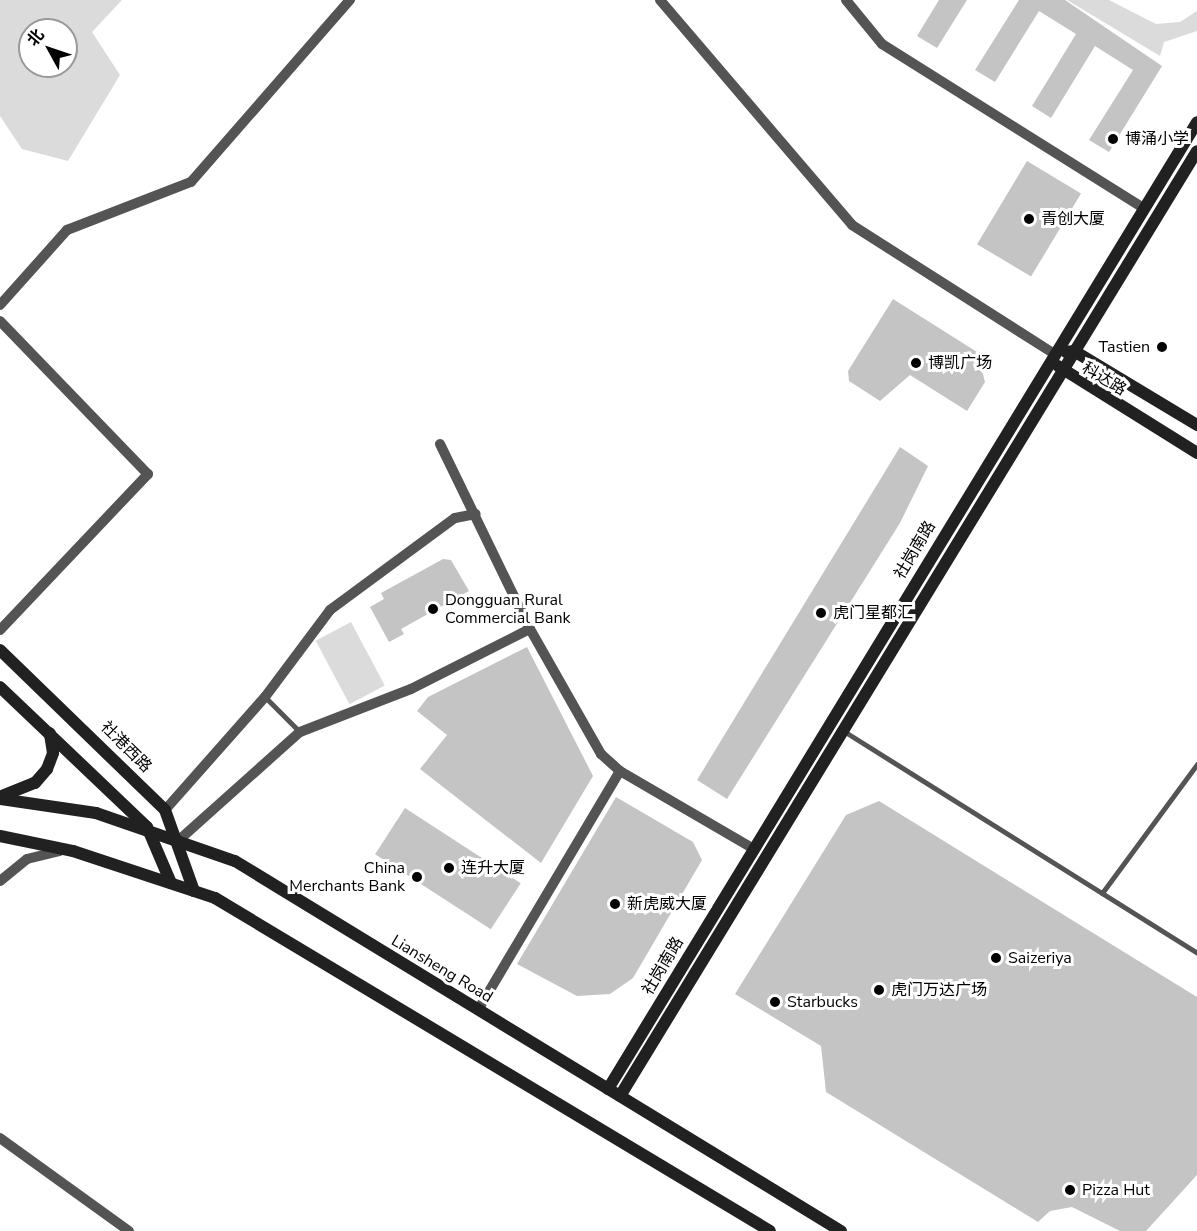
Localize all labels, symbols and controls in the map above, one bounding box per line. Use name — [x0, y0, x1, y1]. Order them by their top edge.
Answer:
north arrow — [18, 18, 78, 78]
text: 北 — [22, 25, 49, 51]
place label: 博涌小学 — [1125, 129, 1189, 149]
marker: 博涌小学 — [1106, 132, 1120, 146]
place label: 青创大厦 — [1041, 209, 1105, 229]
marker: 青创大厦 — [1022, 212, 1036, 226]
place label: Tastien — [1099, 337, 1150, 357]
marker: Tastien — [1155, 340, 1169, 354]
place label: 博凯广场 — [928, 353, 992, 373]
marker: 博凯广场 — [909, 356, 923, 370]
street label: 科达路 — [1078, 358, 1130, 400]
street label: 社岗南路 — [890, 518, 940, 582]
place label: Dongguan Rural Commercial Bank — [445, 590, 570, 628]
marker: Dongguan Rural Commercial Bank — [426, 602, 440, 616]
place label: 虎门星都汇 — [833, 603, 913, 623]
marker: 虎门星都汇 — [814, 606, 828, 620]
street label: 社港西路 — [97, 718, 155, 776]
place label: China Merchants Bank — [289, 858, 405, 896]
place label: 连升大厦 — [461, 858, 525, 878]
marker: 连升大厦 — [442, 861, 456, 875]
marker: China Merchants Bank — [410, 870, 424, 884]
place label: 新虎威大厦 — [627, 894, 707, 914]
marker: 新虎威大厦 — [608, 897, 622, 911]
street label: Liansheng Road — [388, 931, 496, 1007]
street label: 社岗南路 — [638, 934, 688, 998]
place label: Saizeriya — [1008, 948, 1072, 968]
marker: Saizeriya — [989, 951, 1003, 965]
place label: 虎门万达广场 — [891, 980, 987, 1000]
marker: 虎门万达广场 — [872, 983, 886, 997]
place label: Starbucks — [787, 992, 858, 1012]
marker: Starbucks — [768, 995, 782, 1009]
place label: Pizza Hut — [1082, 1180, 1150, 1200]
marker: Pizza Hut — [1063, 1183, 1077, 1197]

